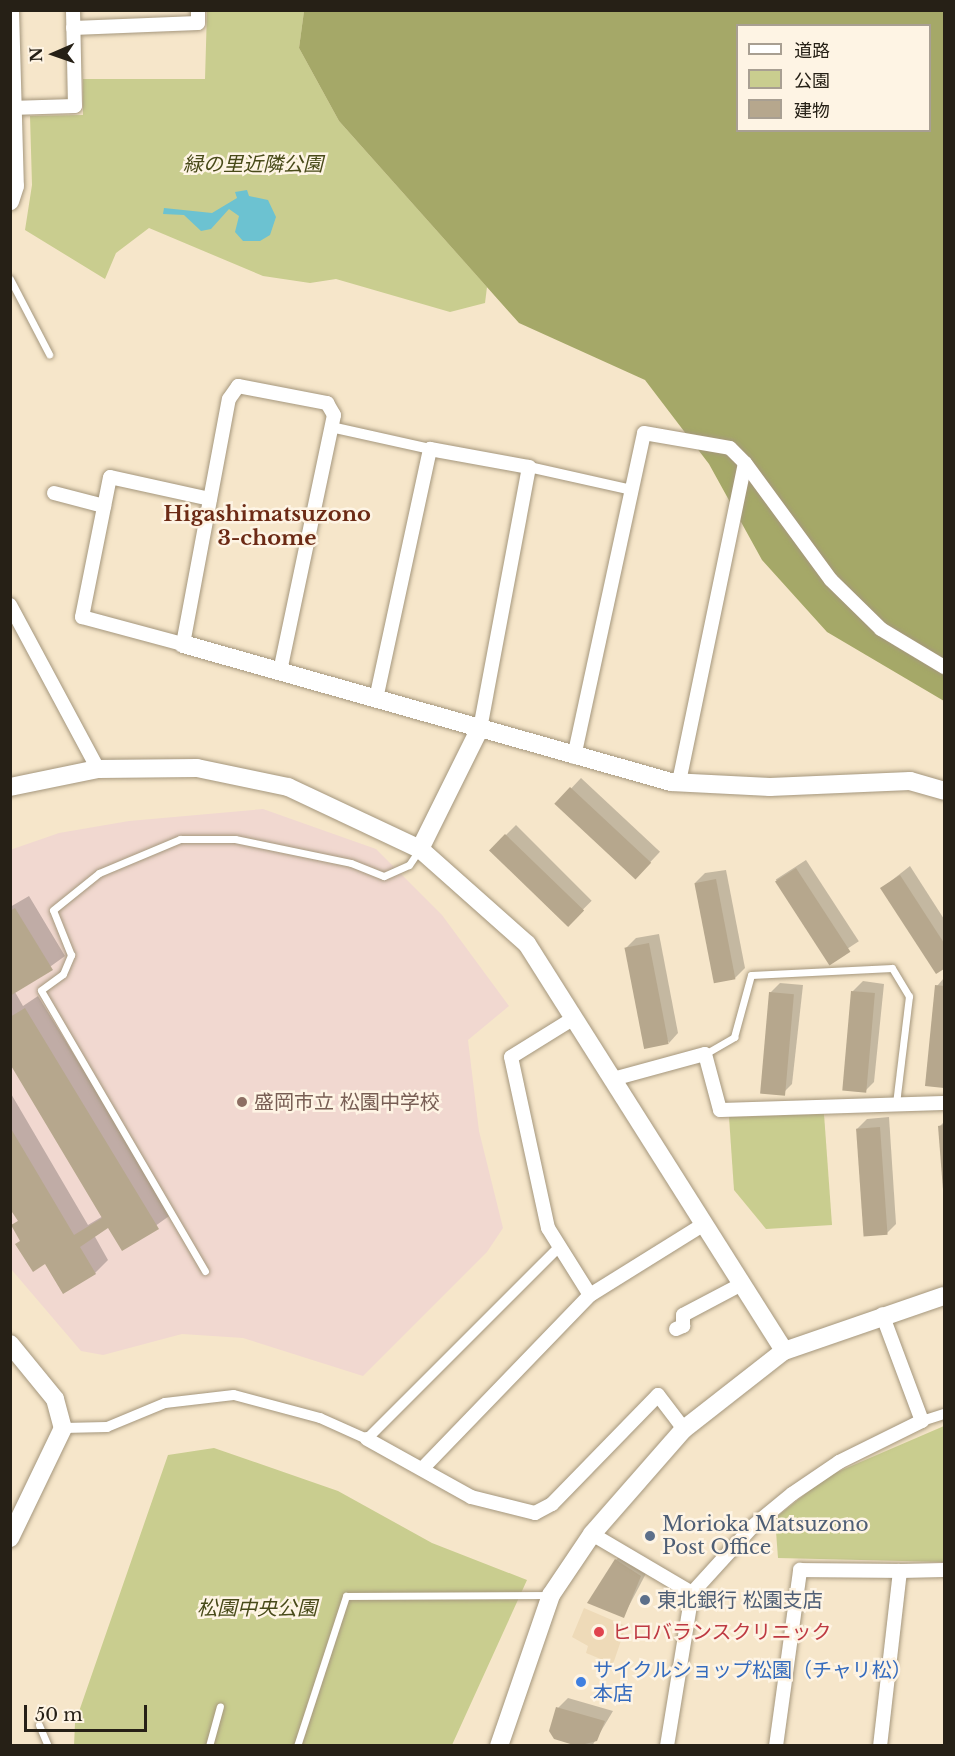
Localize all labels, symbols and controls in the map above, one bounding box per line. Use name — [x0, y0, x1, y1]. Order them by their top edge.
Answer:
north arrow — [24, 24, 84, 84]
legend — [736, 24, 931, 132]
text: 道路 — [794, 40, 830, 62]
text: N — [26, 47, 46, 63]
text: 公園 — [794, 70, 830, 92]
text: 建物 — [794, 100, 830, 122]
park label: 緑の里近隣公園 — [183, 152, 323, 176]
district label: Higashimatsuzono 3-chome — [163, 501, 371, 551]
place label: 盛岡市立 松園中学校 — [254, 1090, 440, 1114]
marker: 盛岡市立 松園中学校 — [235, 1095, 249, 1109]
place label: Morioka Matsuzono Post Office — [662, 1512, 869, 1559]
marker: Morioka Matsuzono Post Office — [643, 1529, 657, 1543]
place label: 東北銀行 松園支店 — [657, 1588, 823, 1612]
marker: 東北銀行 松園支店 — [638, 1593, 652, 1607]
park label: 松園中央公園 — [197, 1596, 317, 1620]
place label: ヒロバランスクリニック — [612, 1620, 832, 1644]
marker: ヒロバランスクリニック — [590, 1623, 608, 1641]
place label: サイクルショップ松園（チャリ松） 本店 — [593, 1658, 913, 1705]
marker: サイクルショップ松園（チャリ松） 本店 — [574, 1675, 588, 1689]
scale bar — [27, 1693, 150, 1731]
text: 50 m — [35, 1704, 83, 1726]

